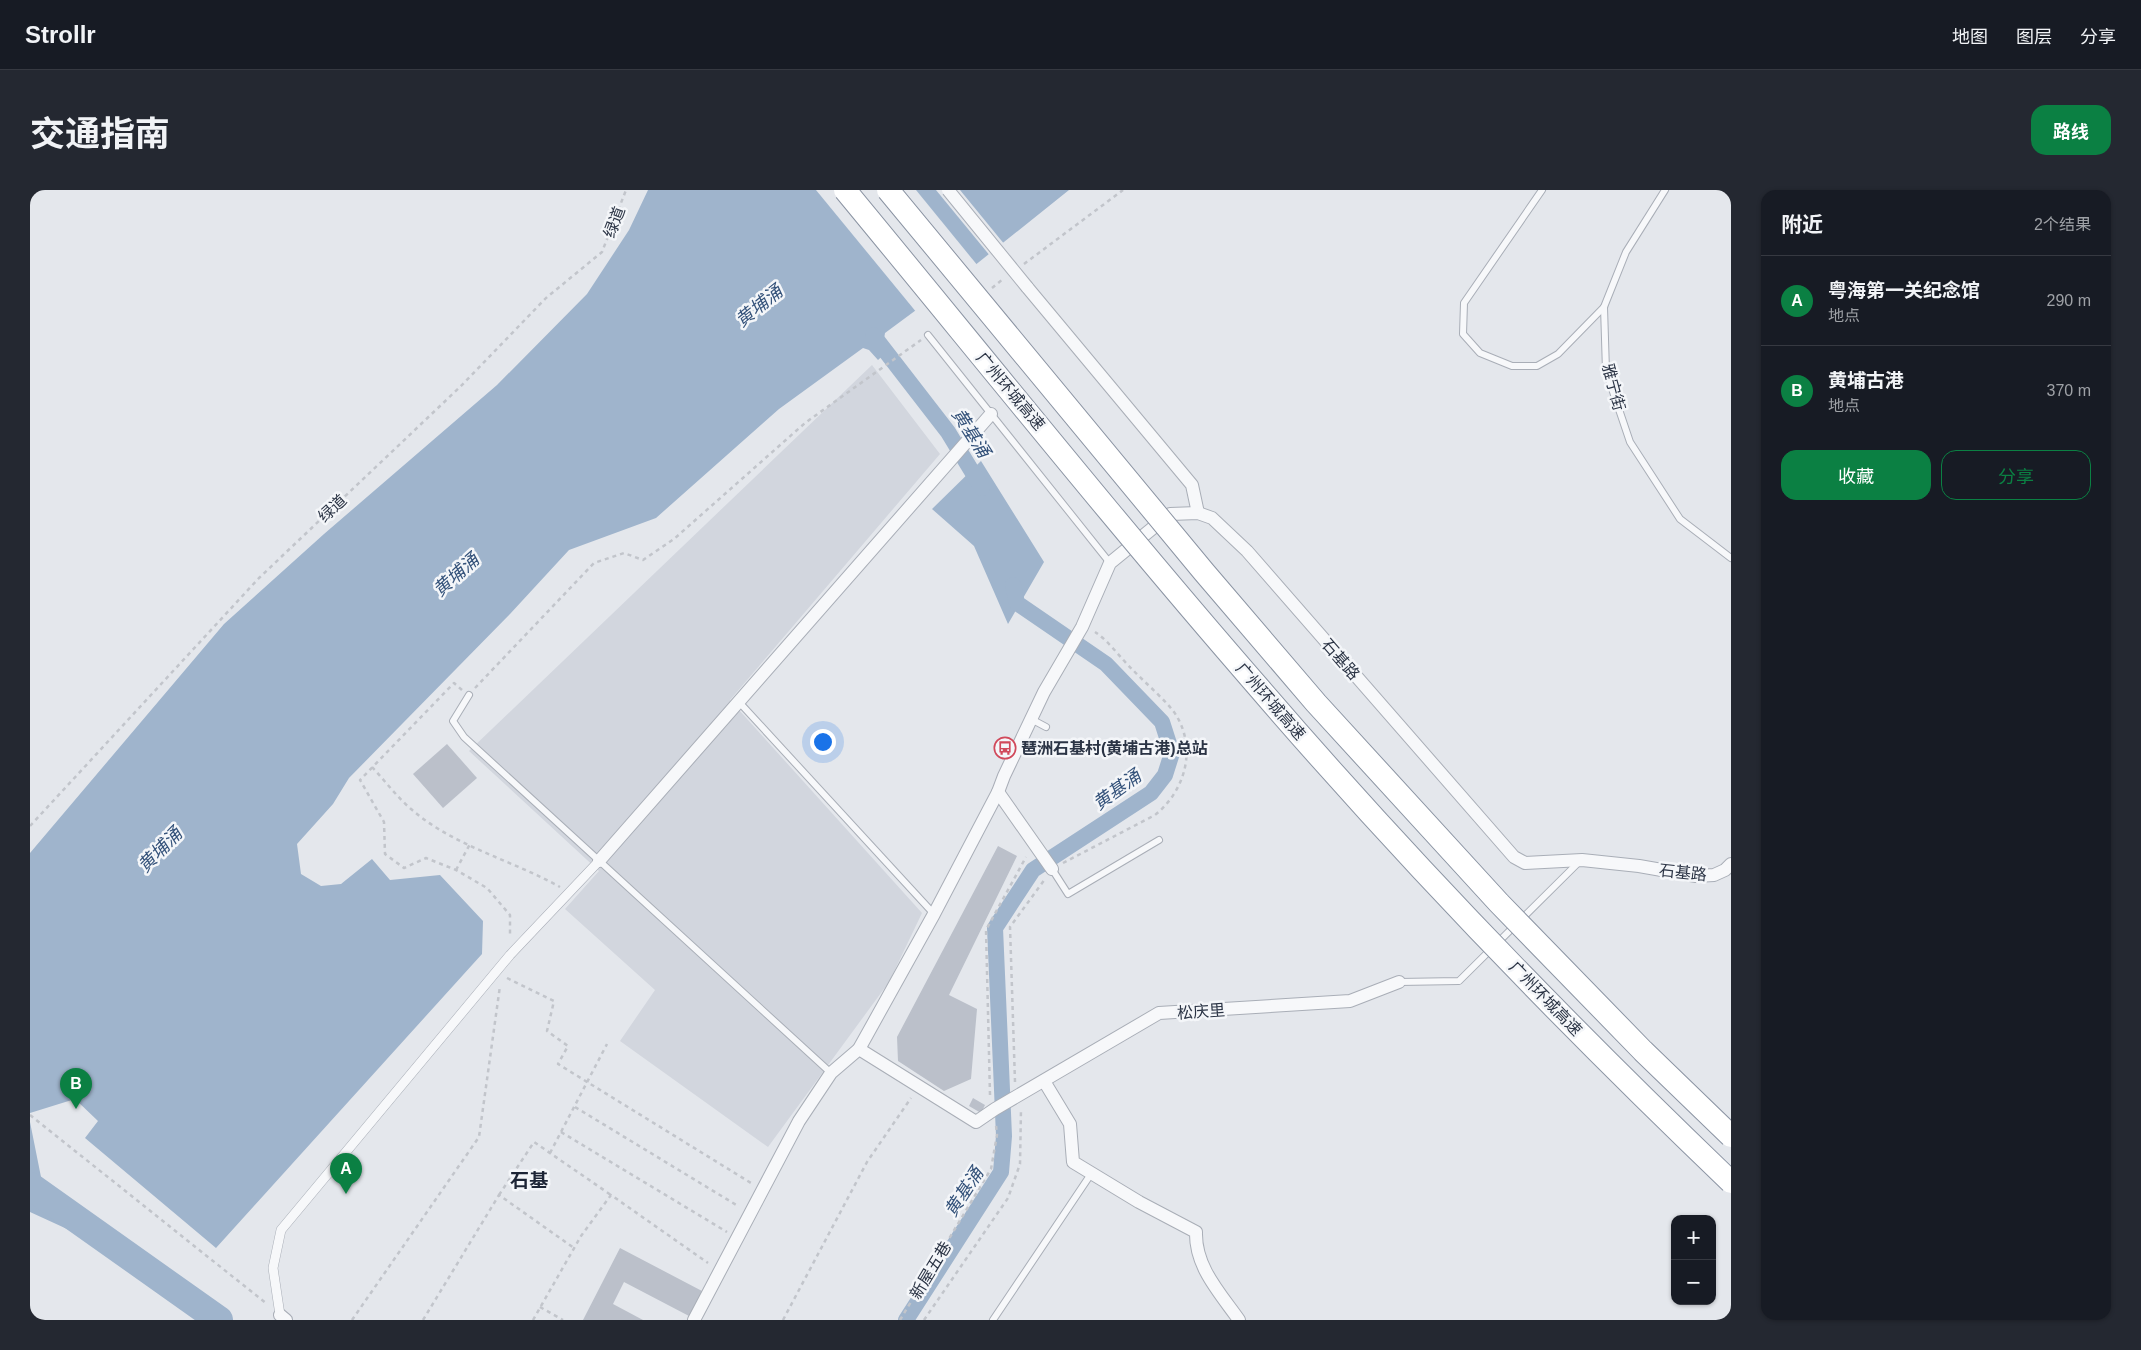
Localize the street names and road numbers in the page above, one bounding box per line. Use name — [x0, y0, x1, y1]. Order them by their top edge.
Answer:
street label: 绿道 — [601, 204, 628, 240]
street label: 广州环城高速 — [973, 349, 1048, 434]
street label: 雅宁街 — [1599, 362, 1628, 413]
street label: 绿道 — [315, 491, 350, 525]
street label: 石基路 — [1318, 636, 1363, 683]
street label: 广州环城高速 — [1233, 660, 1309, 743]
street label: 石基路 — [1658, 862, 1708, 883]
street label: 广州环城高速 — [1506, 958, 1585, 1039]
street label: 松庆里 — [1176, 1001, 1226, 1022]
street label: 新屋五巷 — [907, 1238, 954, 1302]

